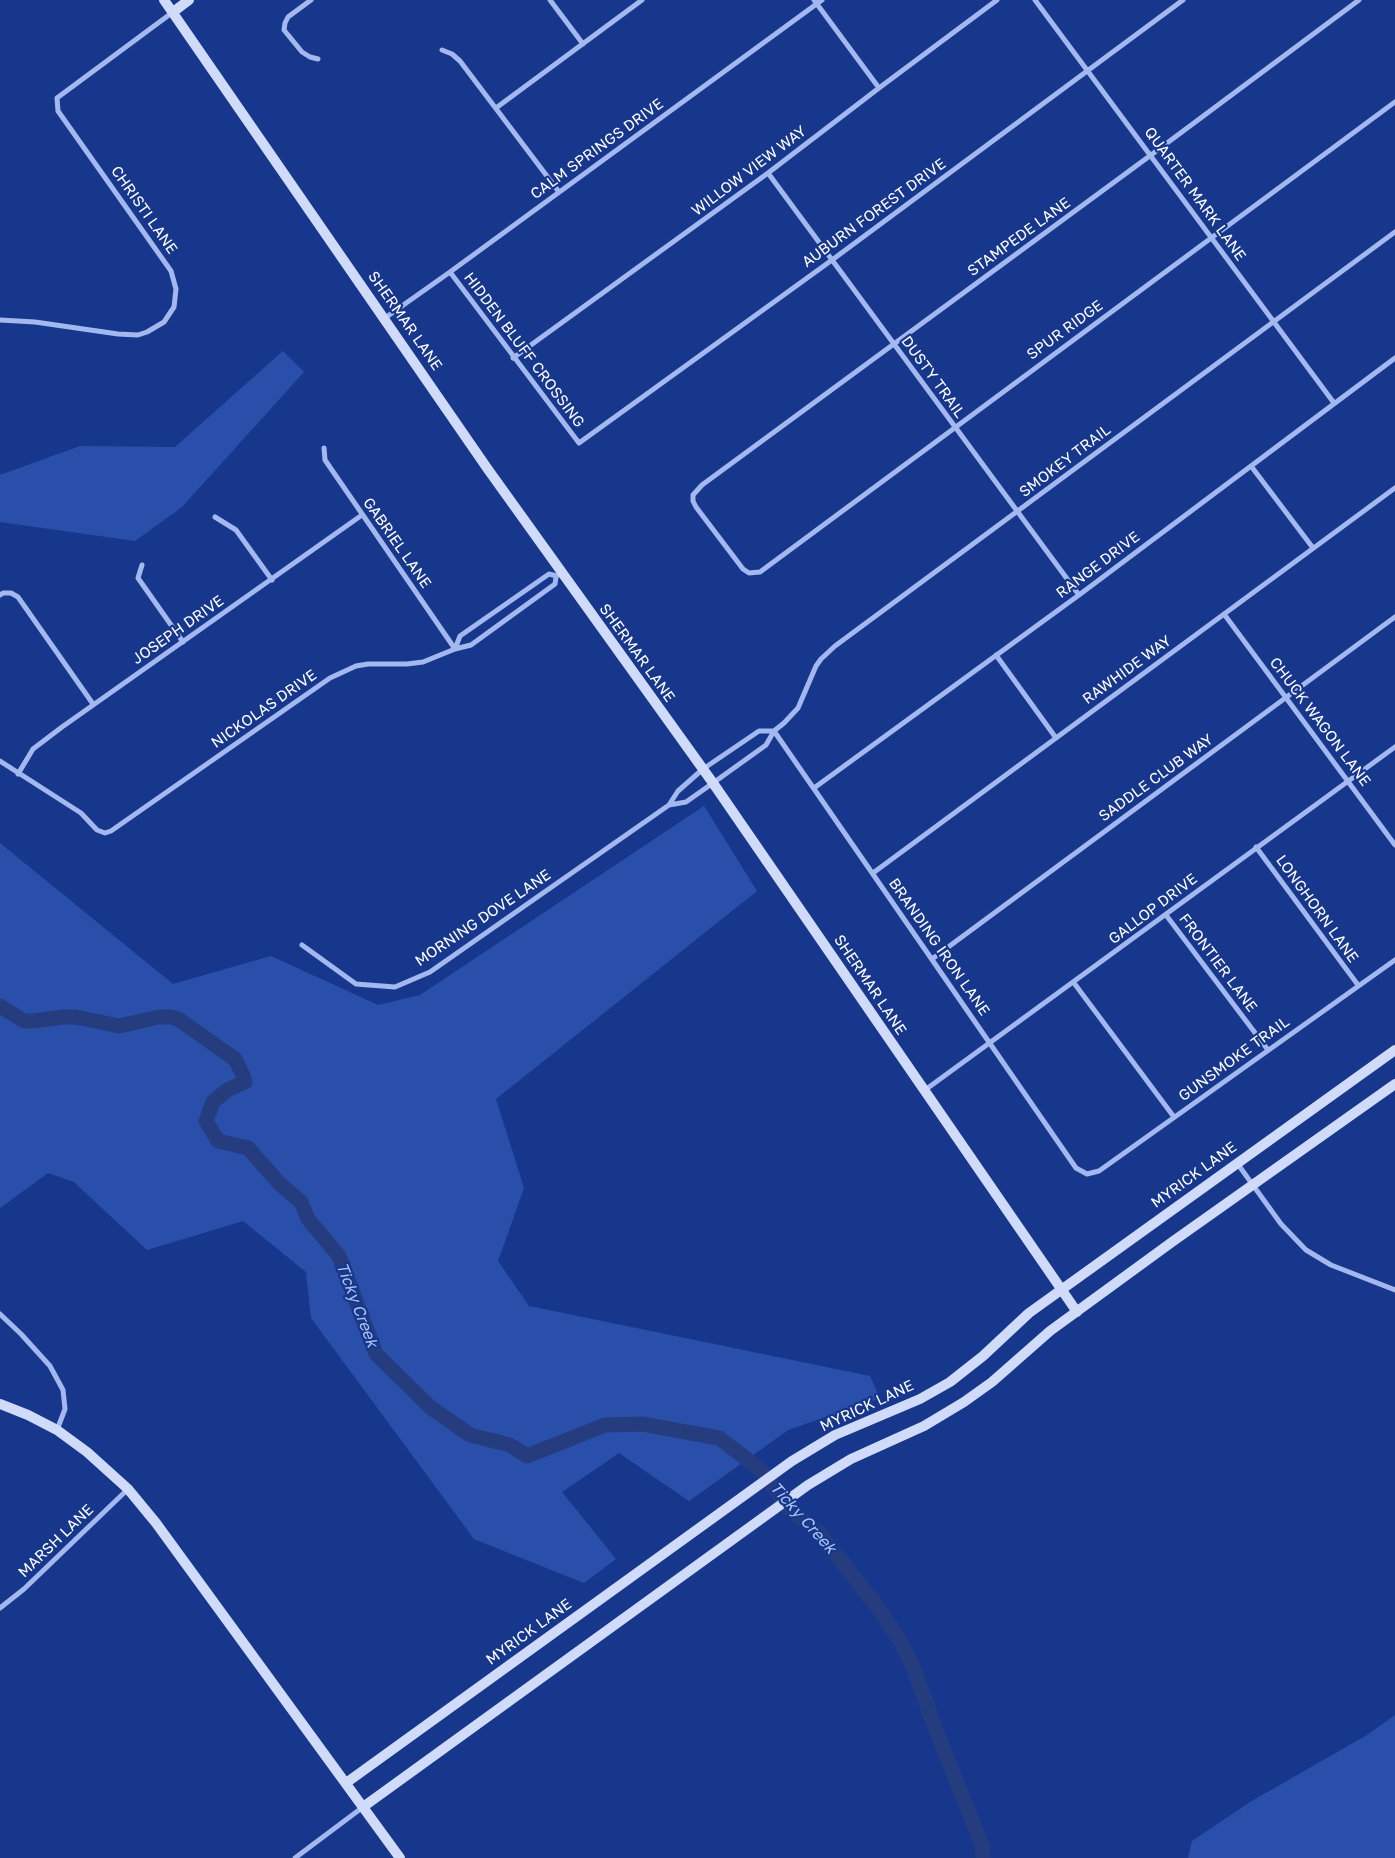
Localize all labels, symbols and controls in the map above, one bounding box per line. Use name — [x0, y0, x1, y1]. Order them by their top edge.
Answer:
street label: CALM SPRINGS DRIVE — [527, 95, 667, 203]
street label: WILLOW VIEW WAY — [688, 122, 810, 220]
street label: QUARTER MARK LANE — [1140, 124, 1250, 264]
street label: AUBURN FOREST DRIVE — [799, 155, 949, 271]
street label: CHRISTI LANE — [107, 163, 181, 257]
street label: STAMPEDE LANE — [964, 194, 1074, 280]
street label: SHERMAR LANE — [364, 268, 446, 374]
street label: HIDDEN BLUFF CROSSING — [460, 269, 588, 431]
street label: SPUR RIDGE — [1024, 296, 1106, 364]
street label: DUSTY TRAIL — [897, 333, 969, 421]
street label: SMOKEY TRAIL — [1016, 421, 1114, 501]
street label: GABRIEL LANE — [359, 494, 435, 592]
street label: RANGE DRIVE — [1053, 528, 1143, 602]
street label: JOSEPH DRIVE — [129, 592, 227, 668]
street label: SHERMAR LANE — [595, 600, 679, 706]
street label: RAWHIDE WAY — [1079, 632, 1175, 708]
street label: CHUCK WAGON LANE — [1266, 654, 1374, 790]
street label: NICKOLAS DRIVE — [208, 666, 320, 752]
street label: SADDLE CLUB WAY — [1095, 731, 1217, 825]
street label: LONGHORN LANE — [1272, 852, 1362, 966]
street label: MORNING DOVE LANE — [412, 866, 554, 970]
street label: GALLOP DRIVE — [1105, 870, 1201, 948]
street label: BRANDING IRON LANE — [885, 875, 993, 1019]
street label: FRONTIER LANE — [1175, 910, 1261, 1016]
street label: SHERMAR LANE — [830, 932, 910, 1038]
street label: GUNSMOKE TRAIL — [1175, 1013, 1293, 1105]
street label: MYRICK LANE — [1148, 1138, 1240, 1212]
water label: Ticky Creek — [332, 1260, 382, 1350]
street label: MYRICK LANE — [817, 1376, 917, 1436]
water label: Ticky Creek — [766, 1478, 840, 1558]
street label: MARSH LANE — [15, 1501, 97, 1581]
street label: MYRICK LANE — [483, 1595, 575, 1669]

